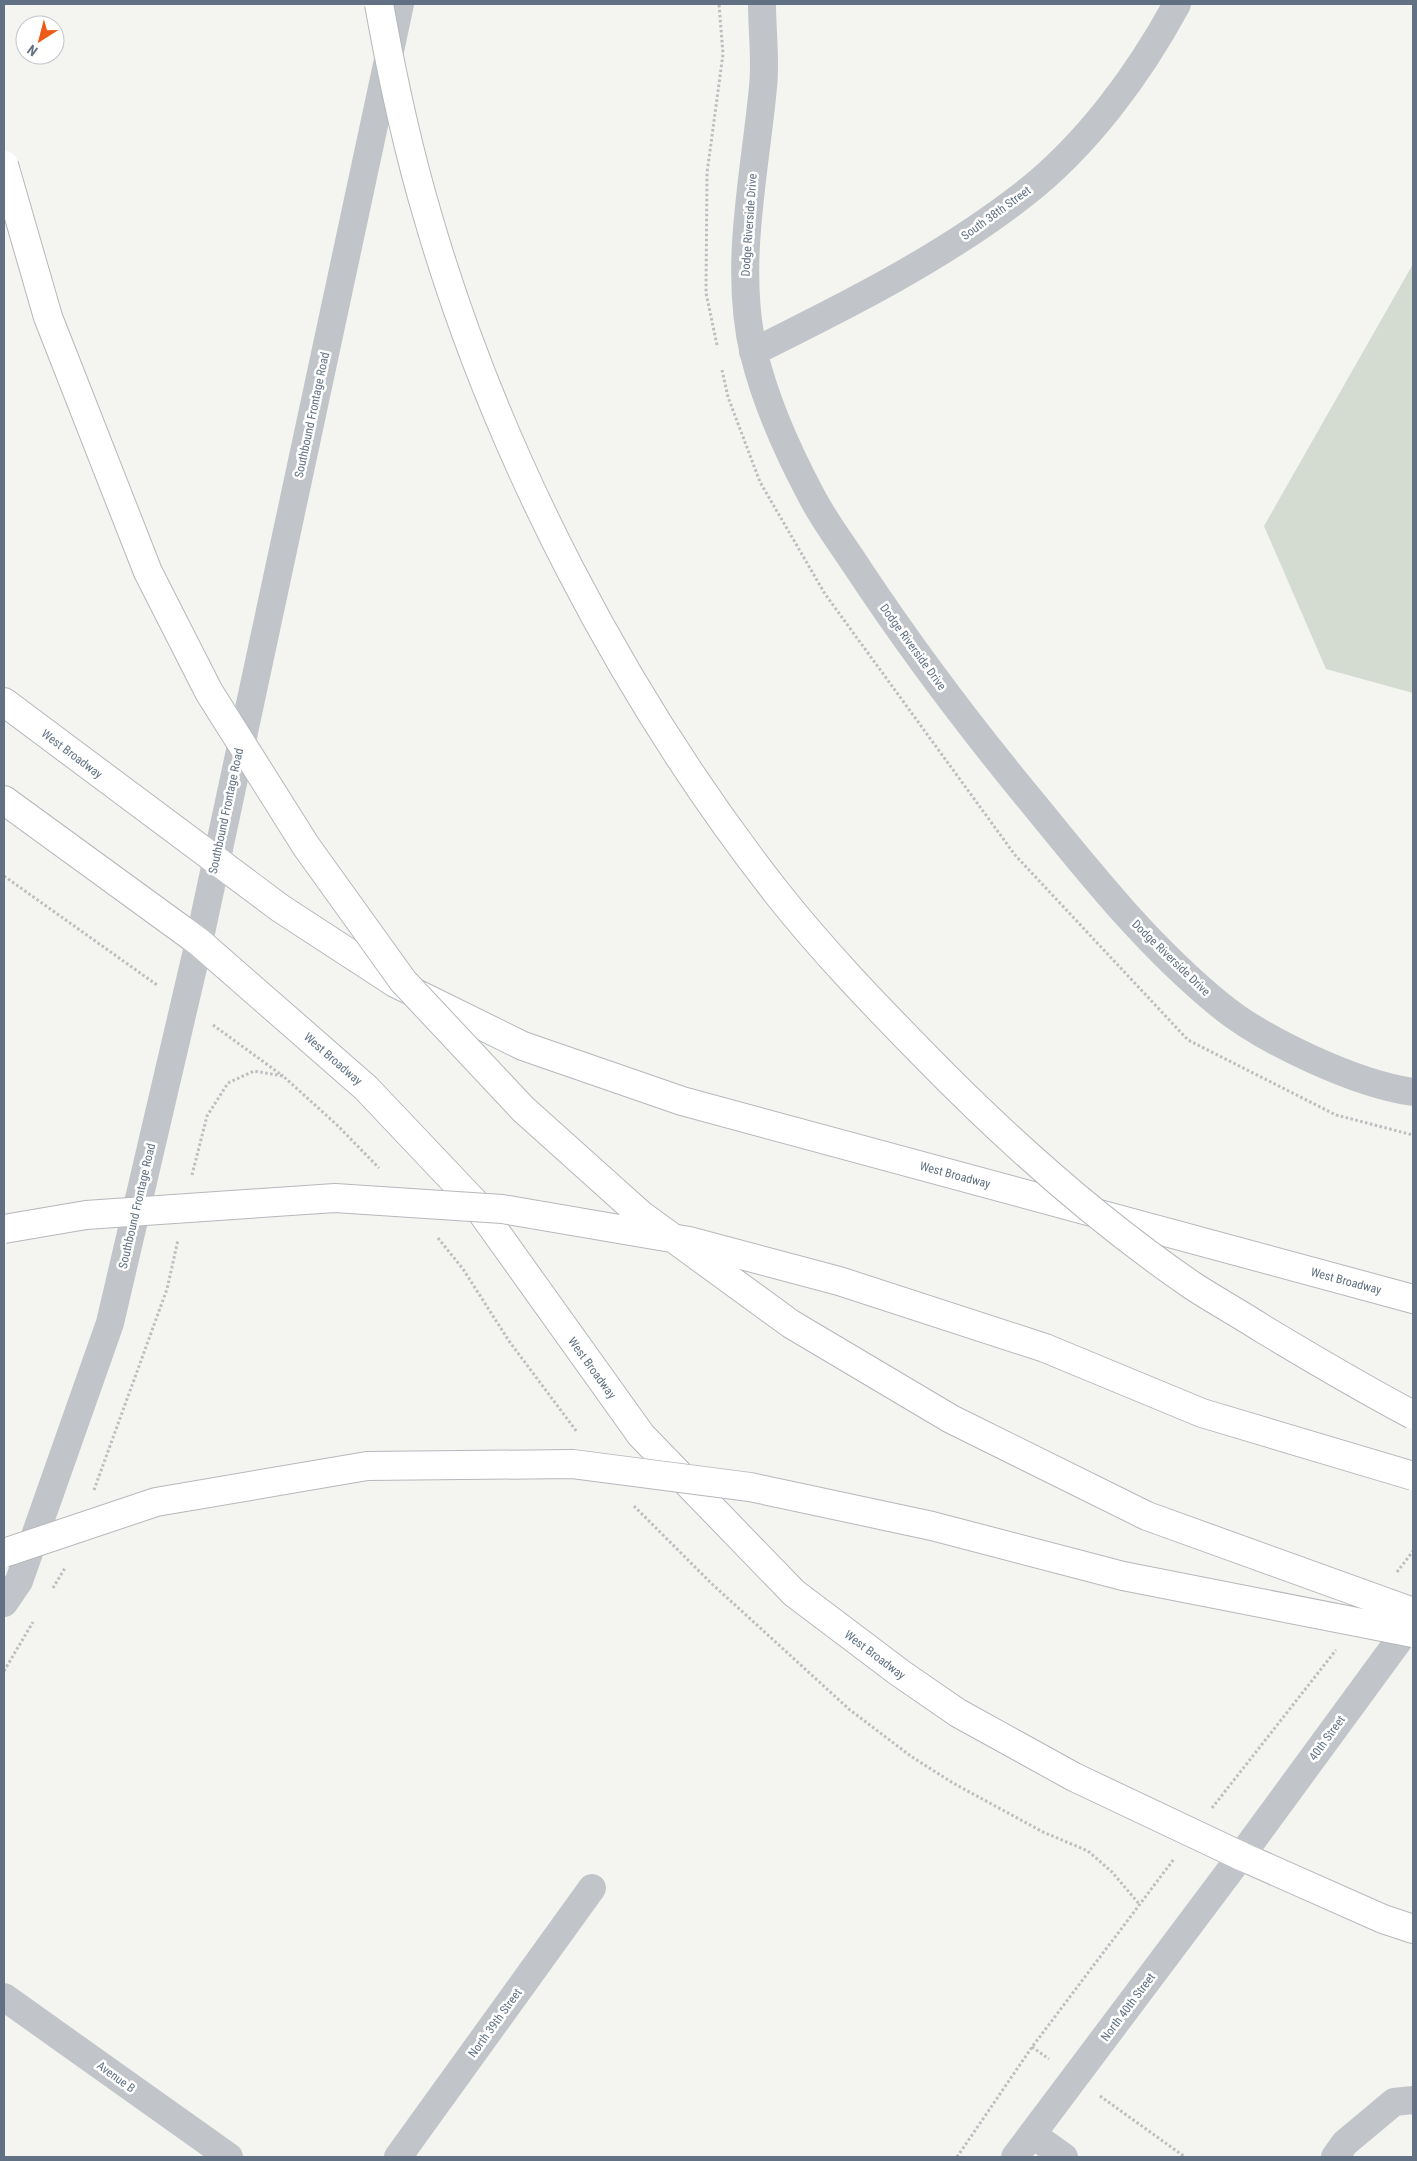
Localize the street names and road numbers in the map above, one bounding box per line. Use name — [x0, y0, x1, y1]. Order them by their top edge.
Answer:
street label: Dodge Riverside Drive — [738, 173, 760, 277]
street label: South 38th Street — [959, 183, 1034, 243]
street label: Southbound Frontage Road — [292, 351, 332, 479]
street label: Dodge Riverside Drive — [877, 601, 949, 693]
street label: West Broadway — [39, 727, 105, 781]
street label: Southbound Frontage Road — [206, 747, 246, 875]
street label: Dodge Riverside Drive — [1129, 917, 1213, 999]
street label: West Broadway — [301, 1030, 365, 1088]
street label: Southbound Frontage Road — [116, 1142, 158, 1270]
street label: West Broadway — [918, 1159, 992, 1191]
street label: West Broadway — [1309, 1265, 1383, 1297]
street label: West Broadway — [565, 1335, 619, 1401]
street label: West Broadway — [842, 1628, 908, 1682]
street label: 40th Street — [1306, 1712, 1348, 1763]
street label: North 40th Street — [1098, 1970, 1158, 2044]
street label: North 39th Street — [465, 1986, 525, 2060]
street label: Avenue B — [94, 2058, 138, 2096]

